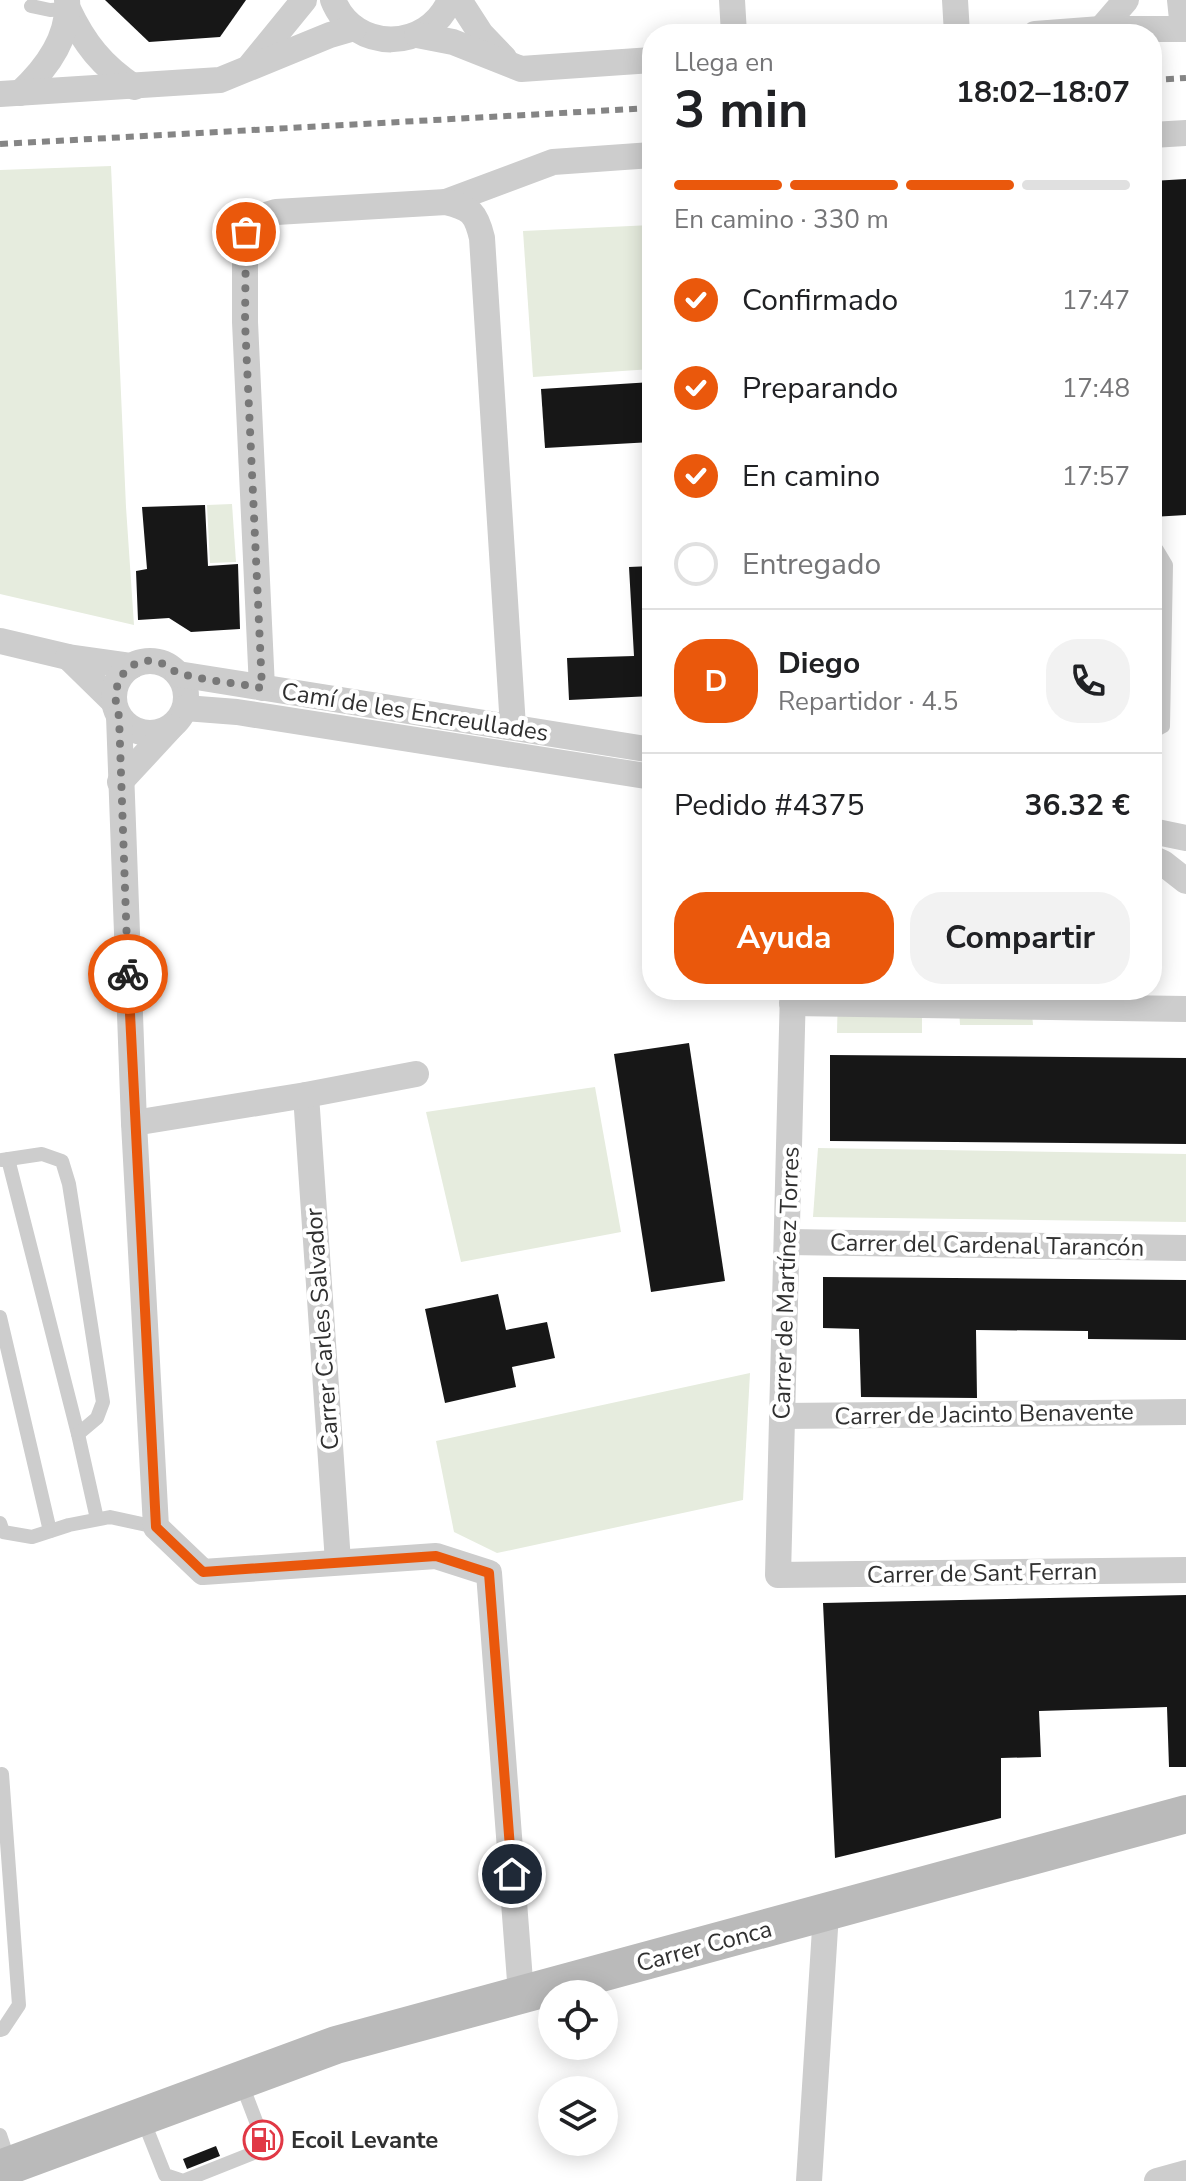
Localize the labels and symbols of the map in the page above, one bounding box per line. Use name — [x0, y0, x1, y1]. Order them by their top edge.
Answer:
pin — [212, 198, 280, 266]
street label: Camí de les Encreullades — [279, 675, 551, 749]
courier — [88, 934, 168, 1014]
street label: Carrer de Martínez Torres — [765, 1146, 807, 1420]
street label: Carrer Carles Salvador — [298, 1206, 346, 1451]
street label: Carrer del Cardenal Tarancón — [830, 1226, 1144, 1264]
street label: Carrer de Jacinto Benavente — [834, 1395, 1134, 1433]
street label: Carrer de Sant Ferran — [866, 1555, 1098, 1591]
pin — [478, 1840, 546, 1908]
street label: Carrer Conca — [633, 1913, 775, 1979]
fuel station icon: Ecoil Levante — [242, 2119, 284, 2161]
place label: Ecoil Levante — [291, 2124, 438, 2156]

